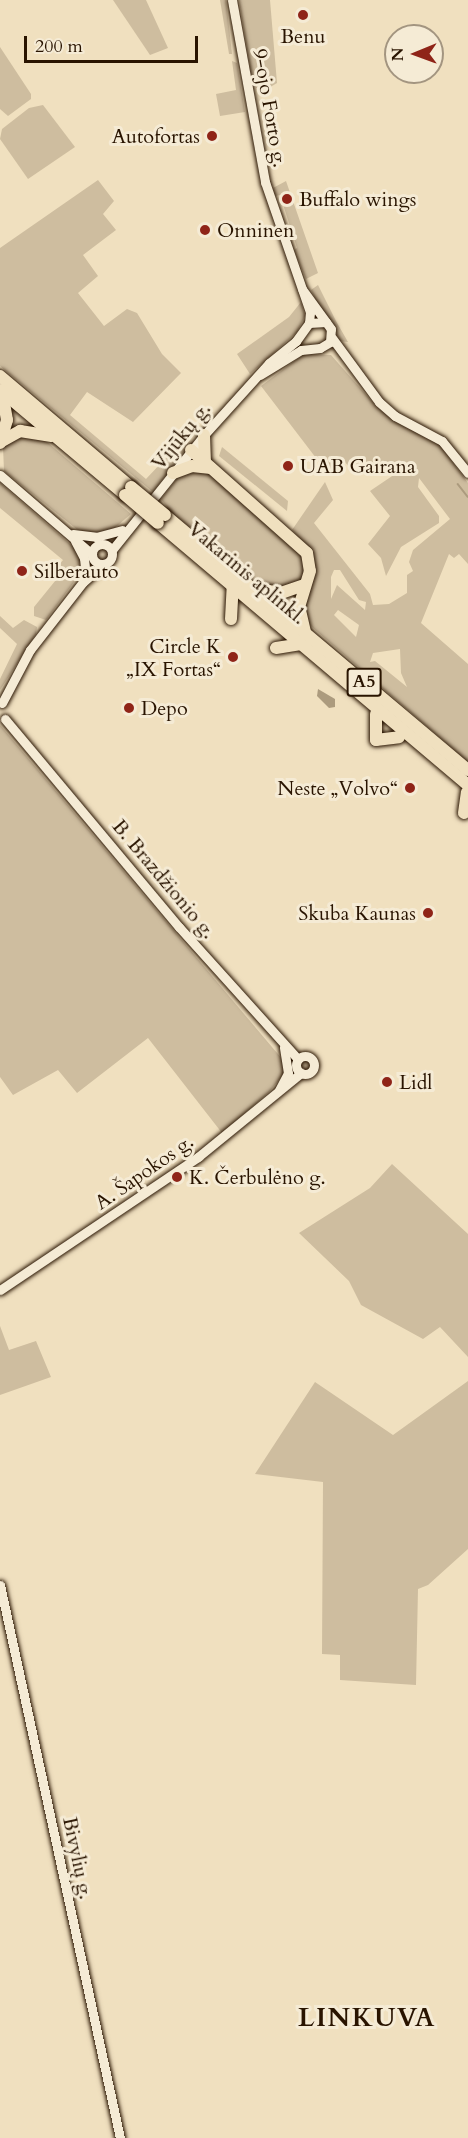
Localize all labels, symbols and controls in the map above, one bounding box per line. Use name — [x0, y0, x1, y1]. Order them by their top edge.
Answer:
marker: Benu — [296, 8, 310, 22]
scale bar — [27, 24, 201, 62]
place label: Benu — [280, 24, 326, 48]
north arrow — [384, 24, 444, 84]
text: 200 m — [35, 34, 83, 59]
street label: 9-ojo Forto g. — [248, 47, 292, 169]
text: N — [387, 47, 409, 61]
place label: Autofortas — [112, 124, 200, 148]
marker: Autofortas — [205, 129, 219, 143]
place label: Buffalo wings — [299, 187, 416, 211]
marker: Buffalo wings — [280, 192, 294, 206]
place label: Onninen — [217, 218, 294, 242]
marker: Onninen — [198, 223, 212, 237]
street label: Vijūkų g. — [146, 397, 216, 475]
place label: UAB Gairana — [300, 454, 416, 478]
marker: UAB Gairana — [281, 459, 295, 473]
street label: Vakarinis aplinkl. — [183, 517, 311, 629]
place label: Silberauto — [34, 559, 119, 583]
marker: Silberauto — [15, 564, 29, 578]
place label: Circle K „IX Fortas“ — [126, 634, 221, 681]
marker: Circle K „IX Fortas“ — [226, 650, 240, 664]
road number: A5 — [346, 667, 382, 697]
place label: Depo — [141, 696, 188, 720]
marker: Depo — [122, 701, 136, 715]
place label: Neste „Volvo“ — [277, 776, 398, 800]
marker: Neste „Volvo“ — [403, 781, 417, 795]
street label: B. Brazdžionio g. — [107, 815, 221, 943]
place label: Skuba Kaunas — [298, 901, 416, 925]
marker: Skuba Kaunas — [421, 906, 435, 920]
place label: Lidl — [399, 1070, 432, 1094]
marker: Lidl — [380, 1075, 394, 1089]
street label: A. Šapokos g. — [90, 1129, 198, 1215]
place label: K. Čerbulėno g. — [189, 1165, 326, 1189]
marker: K. Čerbulėno g. — [170, 1170, 184, 1184]
street label: Bivylių g. — [58, 1815, 98, 1901]
district label: LINKUVA — [298, 2002, 436, 2034]

